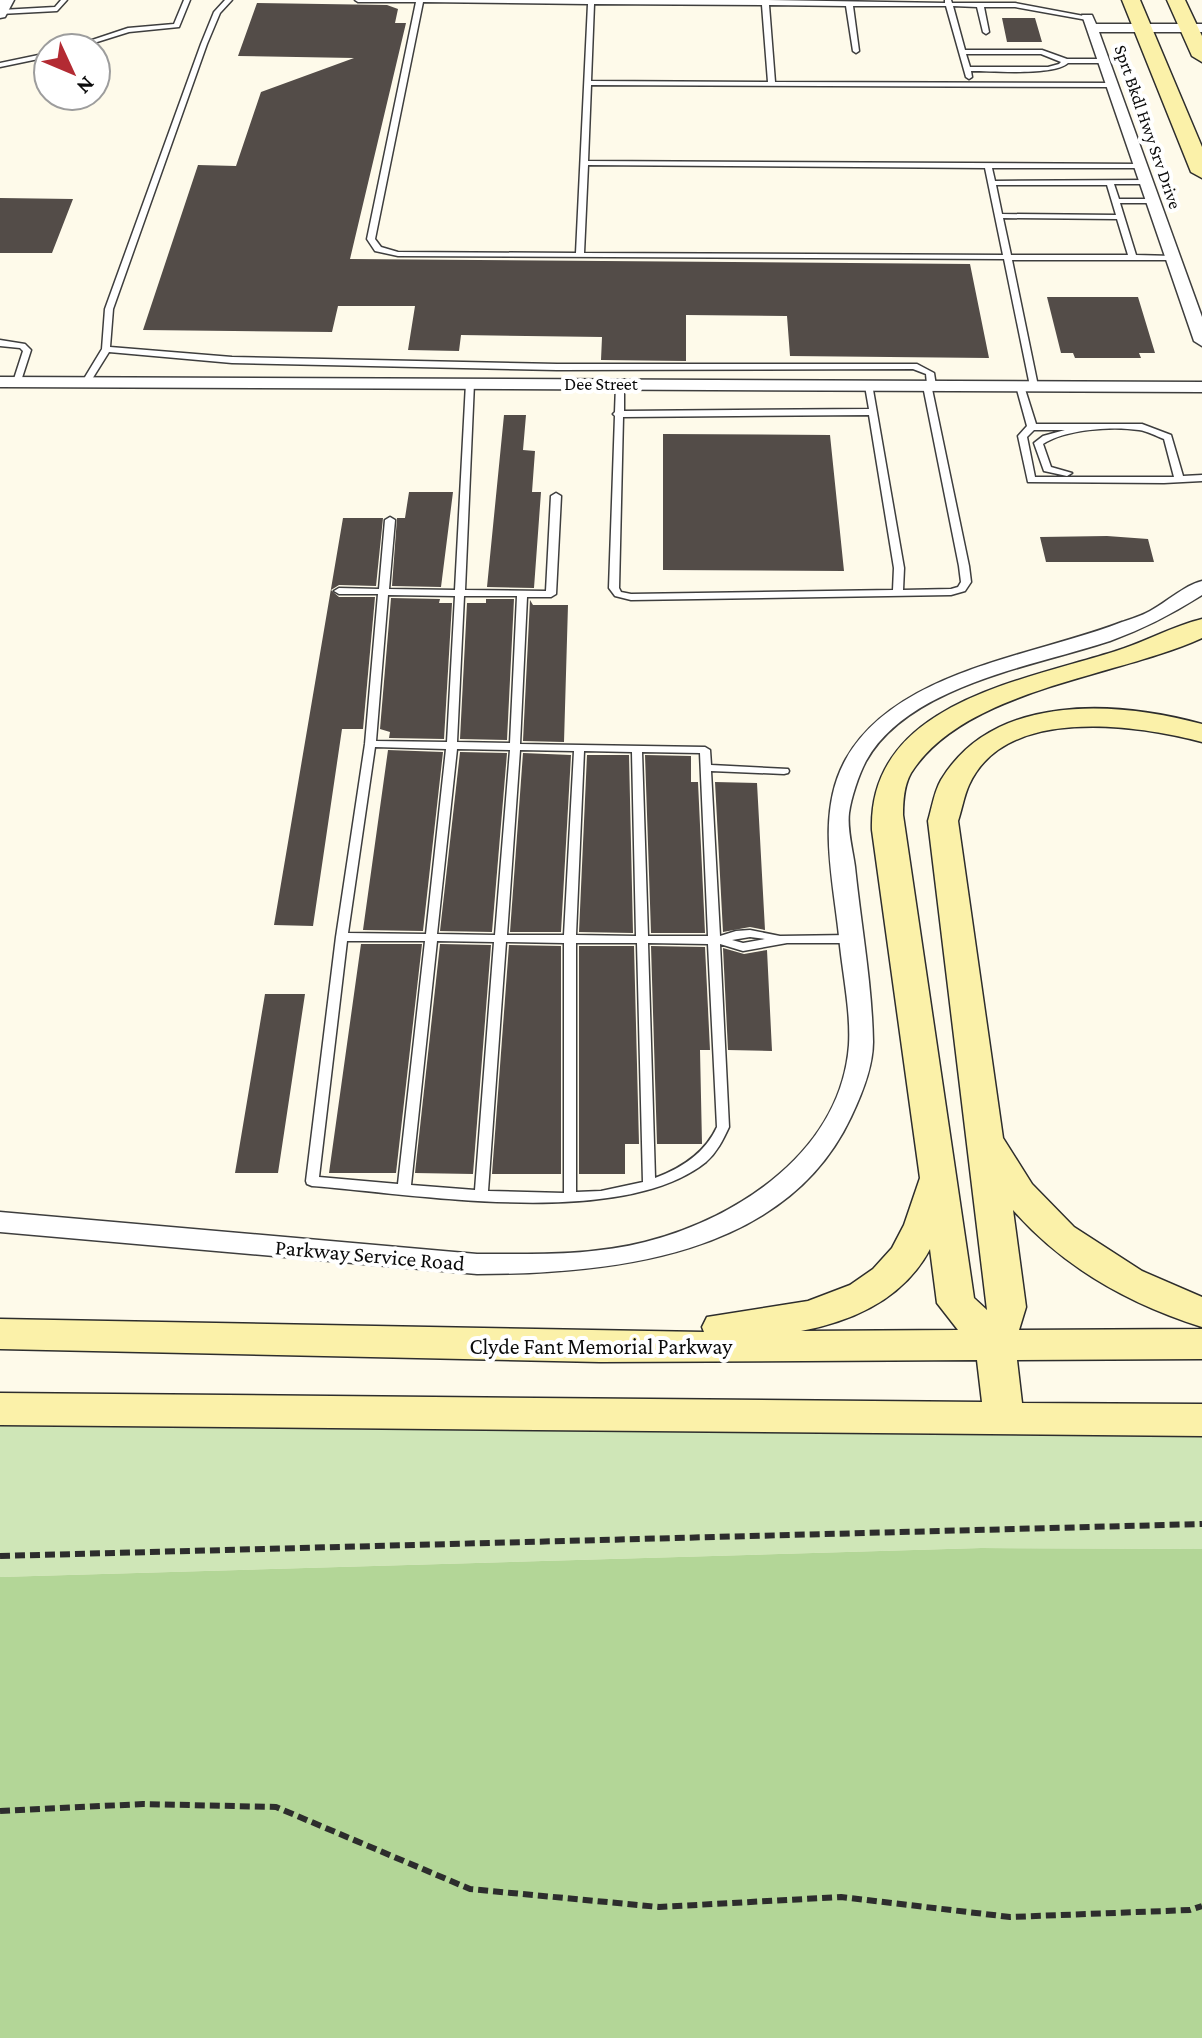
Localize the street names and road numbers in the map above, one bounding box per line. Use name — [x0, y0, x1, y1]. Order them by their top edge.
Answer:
street label: Sprt Bkdl Hwy Srv Drive — [1111, 42, 1185, 212]
street label: Dee Street — [564, 374, 639, 394]
street label: Parkway Service Road — [274, 1234, 466, 1276]
street label: Clyde Fant Memorial Parkway — [469, 1334, 733, 1359]

